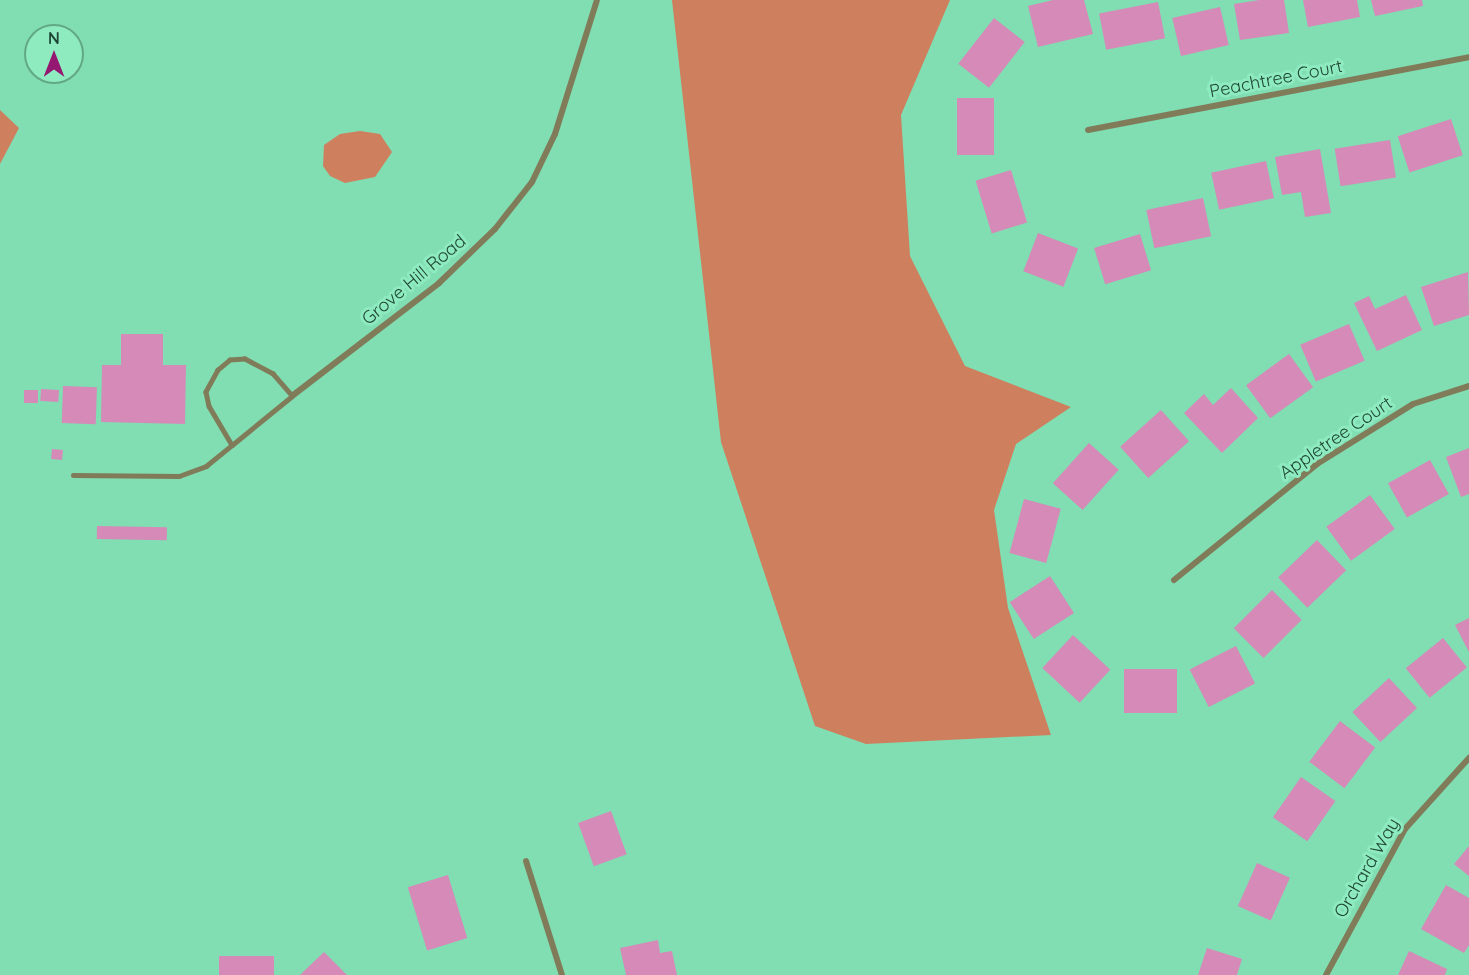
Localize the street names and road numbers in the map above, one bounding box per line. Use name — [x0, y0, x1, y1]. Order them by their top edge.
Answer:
street label: Peachtree Court — [1208, 56, 1344, 102]
street label: Grove Hill Road — [358, 230, 470, 330]
street label: Appletree Court — [1276, 392, 1396, 484]
street label: Orchard Way — [1330, 814, 1404, 922]

